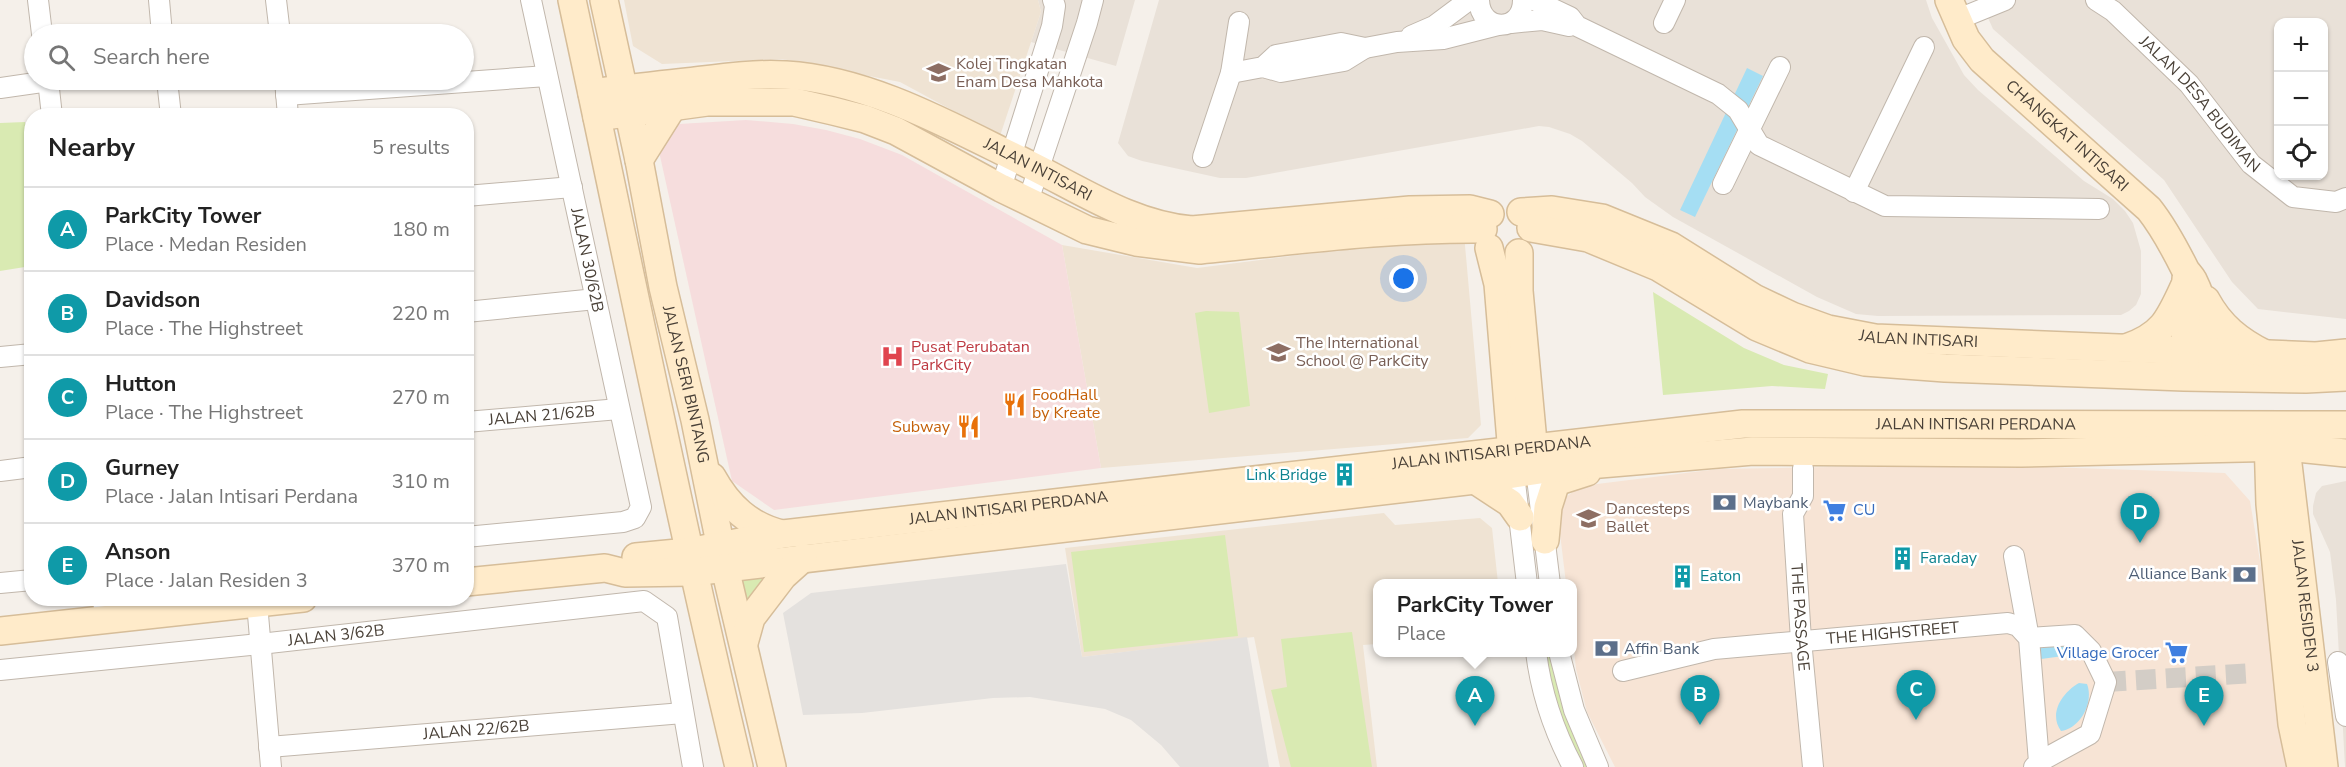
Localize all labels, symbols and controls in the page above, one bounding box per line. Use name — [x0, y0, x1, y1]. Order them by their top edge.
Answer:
map controls — [2274, 18, 2328, 180]
button: + — [2274, 18, 2328, 72]
search box — [24, 24, 474, 90]
street label: JALAN DESA BUDIMAN — [2134, 30, 2265, 178]
icon: search — [45, 41, 78, 74]
text: Search here — [93, 42, 210, 72]
place label: Kolej Tingkatan Enam Desa Mahkota — [956, 53, 1103, 93]
school or university icon: Kolej Tingkatan Enam Desa Mahkota — [925, 60, 951, 86]
button: − — [2274, 72, 2328, 126]
street label: CHANGKAT INTISARI — [2001, 75, 2133, 197]
button: locate — [2274, 126, 2328, 180]
text: Nearby — [48, 130, 135, 165]
street label: JALAN INTISARI — [979, 132, 1096, 207]
text: 5 results — [372, 134, 450, 161]
text: ParkCity Tower — [105, 201, 261, 231]
street label: JALAN 30/62B — [565, 205, 609, 314]
text: A — [60, 216, 75, 243]
text: 180 m — [392, 216, 450, 243]
text: Place · Medan Residen — [105, 231, 307, 258]
your location — [1389, 264, 1418, 293]
text: Davidson — [105, 285, 200, 315]
text: B — [61, 300, 74, 327]
text: 220 m — [392, 300, 450, 327]
street label: JALAN SERI BINTANG — [657, 302, 714, 465]
text: Place · The Highstreet — [105, 315, 303, 342]
street label: JALAN INTISARI — [1856, 324, 1979, 353]
place label: The International School @ ParkCity — [1296, 332, 1429, 372]
place label: Pusat Perubatan ParkCity — [911, 336, 1030, 376]
school or university icon: The International School @ ParkCity — [1265, 339, 1291, 365]
hospital icon: Pusat Perubatan ParkCity — [880, 343, 906, 369]
text: Hutton — [105, 369, 176, 399]
text: C — [61, 384, 74, 411]
text: 270 m — [392, 384, 450, 411]
place label: FoodHall by Kreate — [1032, 384, 1100, 424]
restaurant icon: FoodHall by Kreate — [1001, 391, 1027, 417]
text: Place · The Highstreet — [105, 399, 303, 426]
street label: JALAN 21/62B — [487, 400, 596, 431]
street label: JALAN INTISARI PERDANA — [1875, 413, 2076, 436]
restaurant icon: Subway — [955, 414, 981, 440]
place label: Subway — [892, 416, 951, 438]
street label: JALAN INTISARI PERDANA — [1390, 430, 1592, 475]
text: Gurney — [105, 453, 179, 483]
building icon: Link Bridge — [1332, 462, 1358, 488]
place label: Link Bridge — [1246, 464, 1327, 486]
text: D — [60, 468, 75, 495]
text: 310 m — [392, 468, 450, 495]
text: Place · Jalan Intisari Perdana — [105, 483, 358, 510]
street label: JALAN INTISARI PERDANA — [907, 486, 1110, 531]
bank icon: Maybank — [1712, 490, 1738, 516]
place label: Maybank — [1743, 492, 1809, 514]
pin: D — [2120, 494, 2160, 543]
supermarket icon: CU — [1822, 497, 1848, 523]
place label: Dancesteps Ballet — [1606, 498, 1690, 538]
place label: CU — [1853, 499, 1875, 521]
school or university icon: Dancesteps Ballet — [1575, 505, 1601, 531]
text: Anson — [105, 537, 171, 567]
street label: JALAN RESIDEN 3 — [2286, 537, 2324, 674]
building icon: Faraday — [1889, 545, 1915, 571]
place label: Faraday — [1920, 547, 1978, 569]
text: E — [62, 552, 73, 579]
text: 370 m — [392, 552, 450, 579]
bank icon: Alliance Bank — [2232, 561, 2258, 587]
building icon: Eaton — [1669, 563, 1695, 589]
street label: THE PASSAGE — [1785, 563, 1815, 672]
place label: Alliance Bank — [2128, 563, 2228, 585]
place label: Eaton — [1700, 565, 1741, 587]
text: Place · Jalan Residen 3 — [105, 567, 308, 594]
popup — [1373, 579, 1577, 657]
text: ParkCity Tower — [1397, 590, 1553, 620]
street label: THE HIGHSTREET — [1825, 616, 1960, 650]
street label: JALAN 3/62B — [286, 619, 386, 652]
text: Place — [1397, 620, 1446, 647]
bank icon: Affin Bank — [1593, 636, 1619, 662]
place label: Affin Bank — [1624, 638, 1700, 660]
supermarket icon: Village Grocer — [2164, 640, 2190, 666]
place label: Village Grocer — [2056, 642, 2159, 664]
pin: C — [1896, 670, 1936, 720]
pin: A — [1456, 676, 1494, 726]
pin: B — [1680, 676, 1720, 725]
pin: E — [2184, 676, 2224, 726]
street label: JALAN 22/62B — [421, 715, 530, 745]

